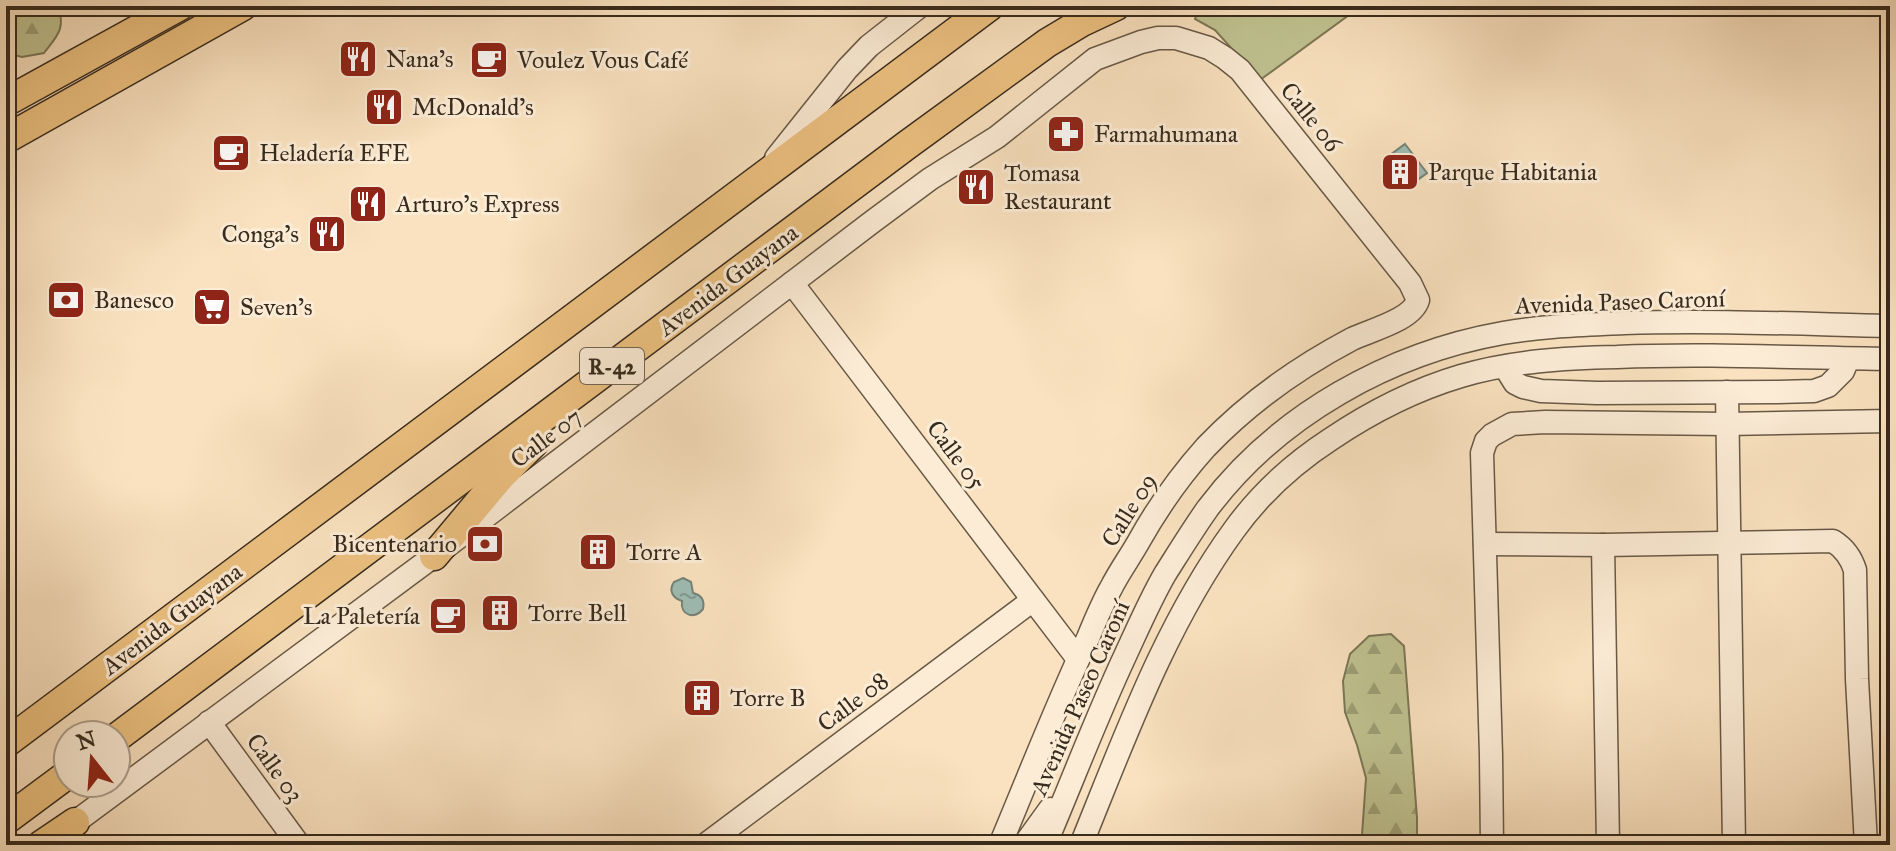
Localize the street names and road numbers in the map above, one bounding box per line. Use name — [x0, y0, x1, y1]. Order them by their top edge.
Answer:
street label: Calle 06 — [1274, 76, 1349, 158]
street label: Avenida Guayana — [651, 217, 805, 343]
street label: Avenida Paseo Caroní — [1513, 283, 1727, 321]
road number: R-42 — [580, 348, 644, 384]
street label: Calle 07 — [504, 402, 588, 474]
street label: Calle 05 — [920, 414, 992, 496]
street label: Calle 09 — [1095, 468, 1163, 552]
street label: Avenida Guayana — [95, 556, 249, 682]
street label: Avenida Paseo Caroní — [1023, 595, 1137, 801]
street label: Calle 08 — [812, 666, 894, 738]
street label: Calle 03 — [240, 728, 310, 808]

